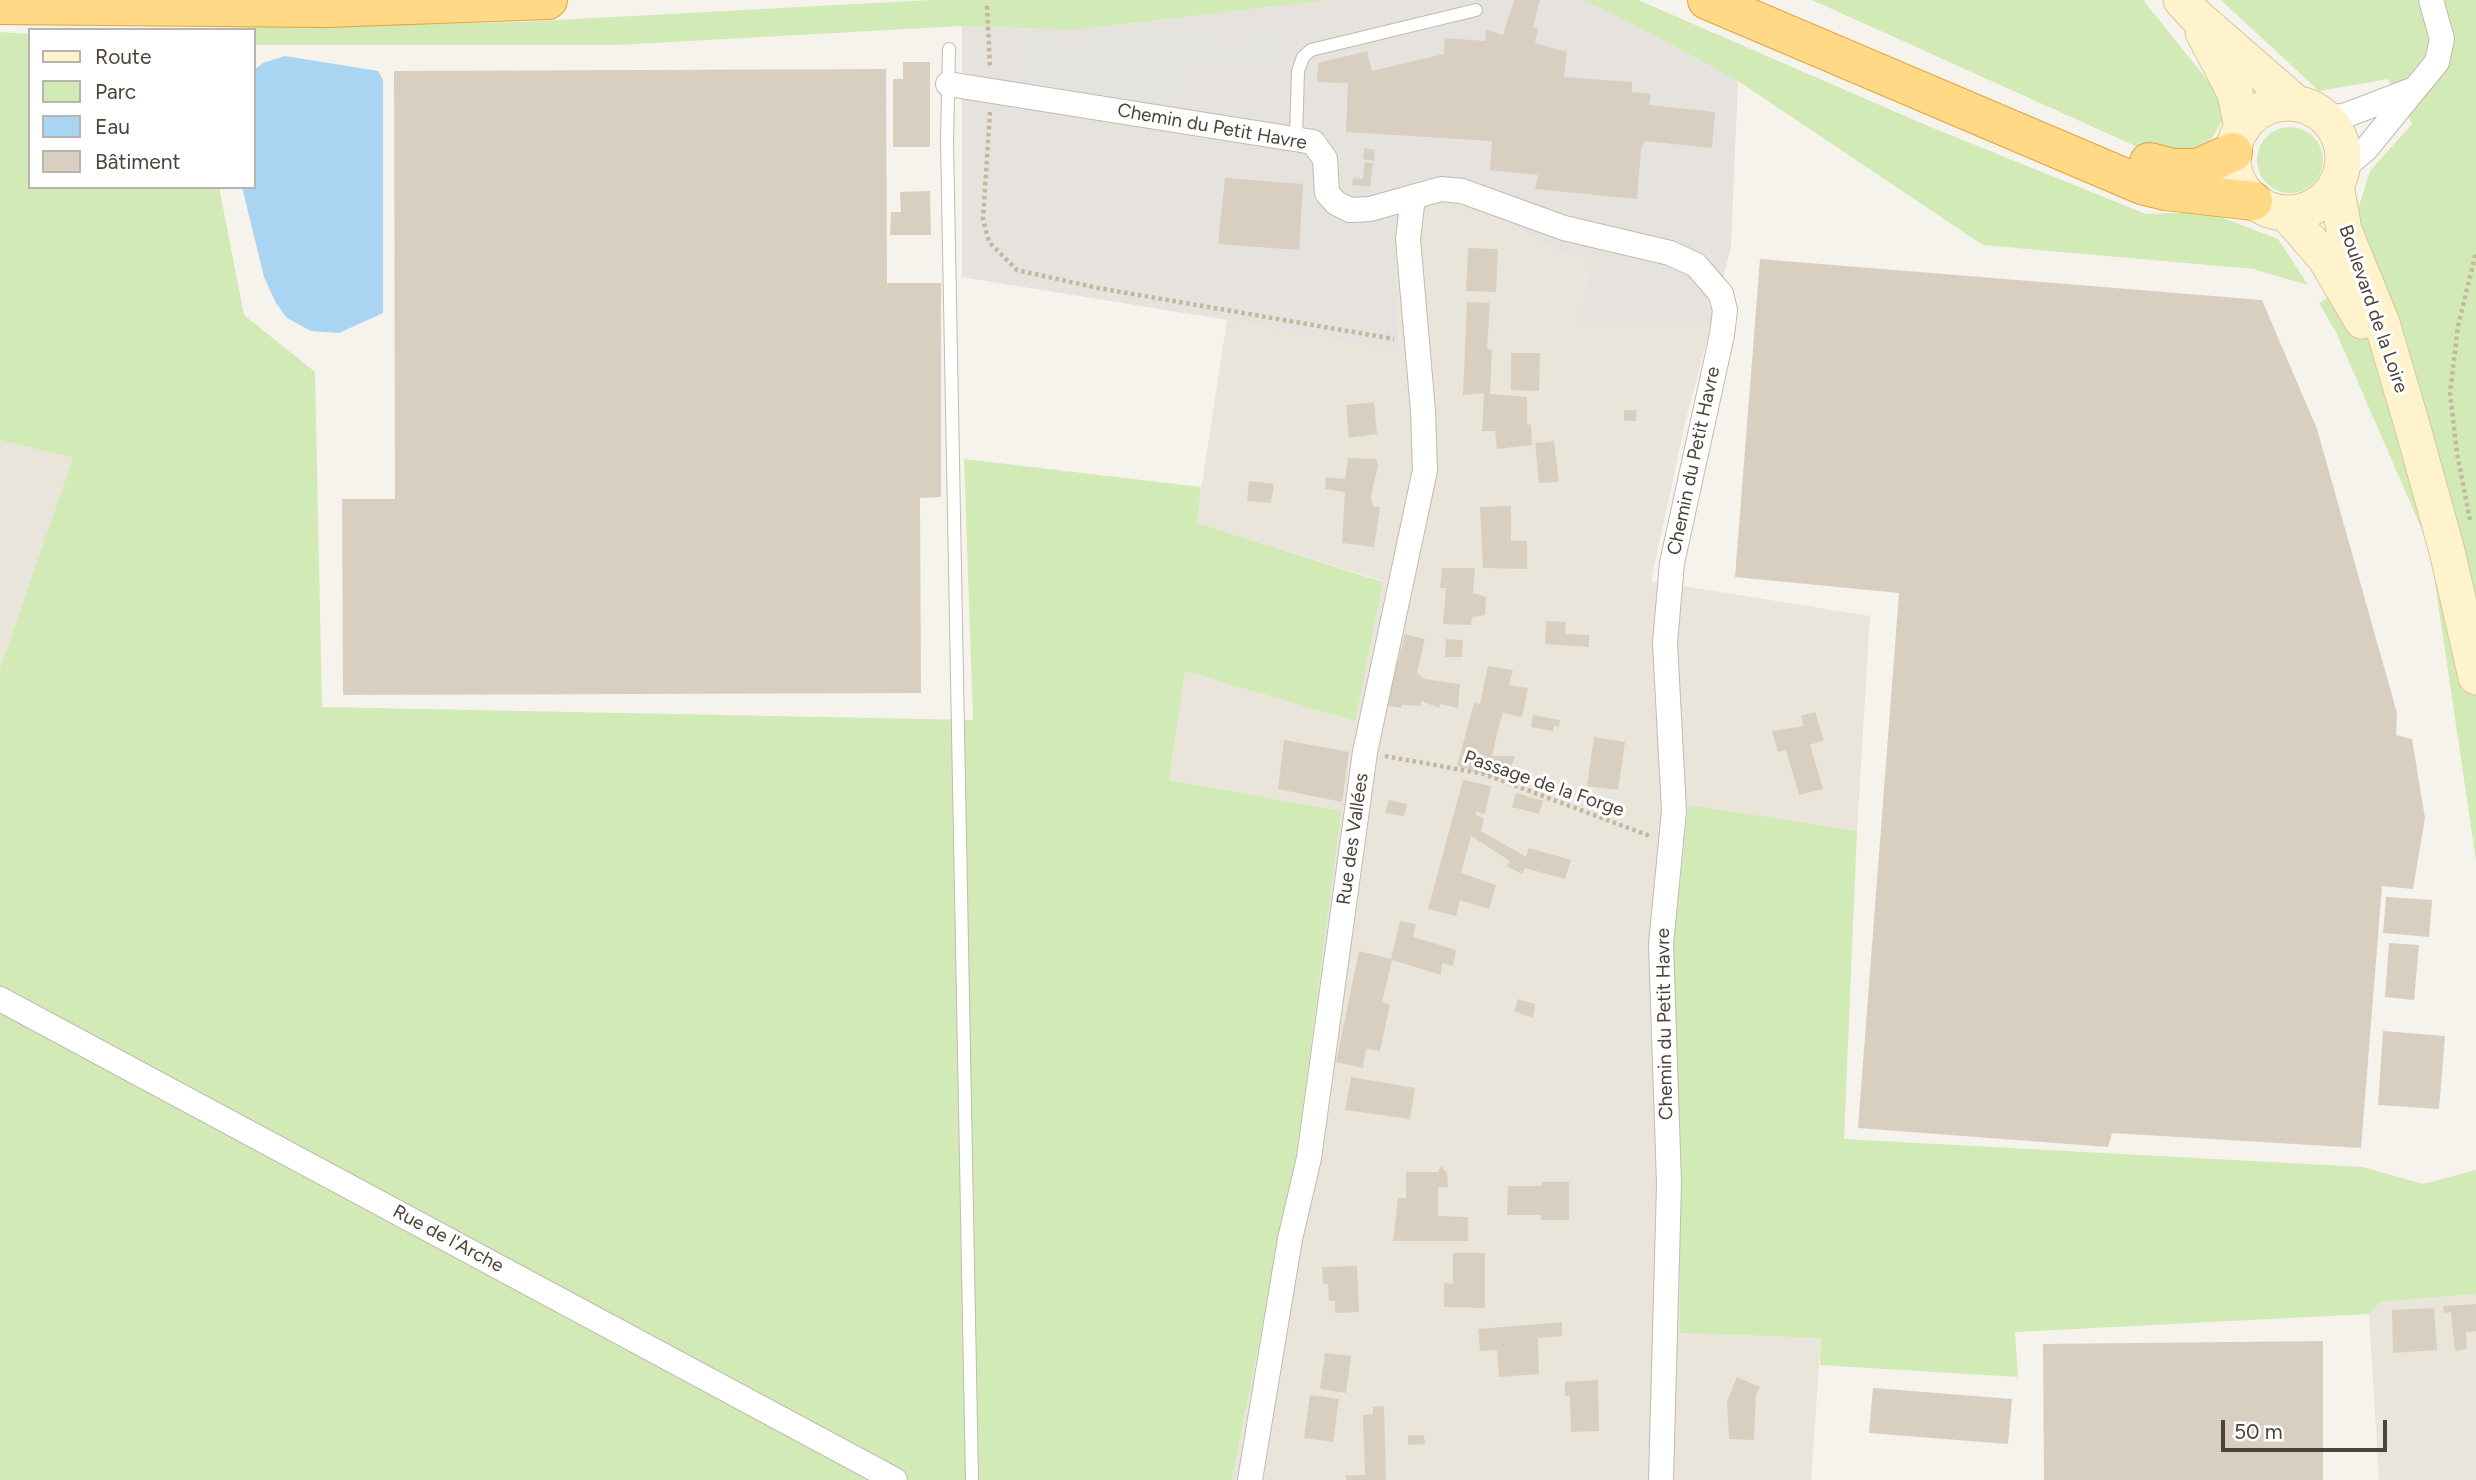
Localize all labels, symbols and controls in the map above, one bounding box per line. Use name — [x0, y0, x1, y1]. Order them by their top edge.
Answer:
legend — [28, 28, 256, 189]
text: Route — [95, 44, 151, 69]
text: Parc — [95, 79, 136, 104]
street label: Chemin du Petit Havre — [1115, 99, 1309, 155]
text: Eau — [95, 114, 130, 139]
text: Bâtiment — [95, 149, 180, 174]
street label: Boulevard de la Loire — [2334, 222, 2412, 396]
street label: Chemin du Petit Havre — [1663, 365, 1725, 557]
street label: Passage de la Forge — [1461, 746, 1627, 822]
street label: Rue des Vallées — [1332, 772, 1374, 906]
street label: Chemin du Petit Havre — [1652, 928, 1678, 1120]
street label: Rue de l'Arche — [389, 1200, 507, 1278]
scale bar — [2224, 1406, 2390, 1450]
text: 50 m — [2234, 1419, 2283, 1444]

